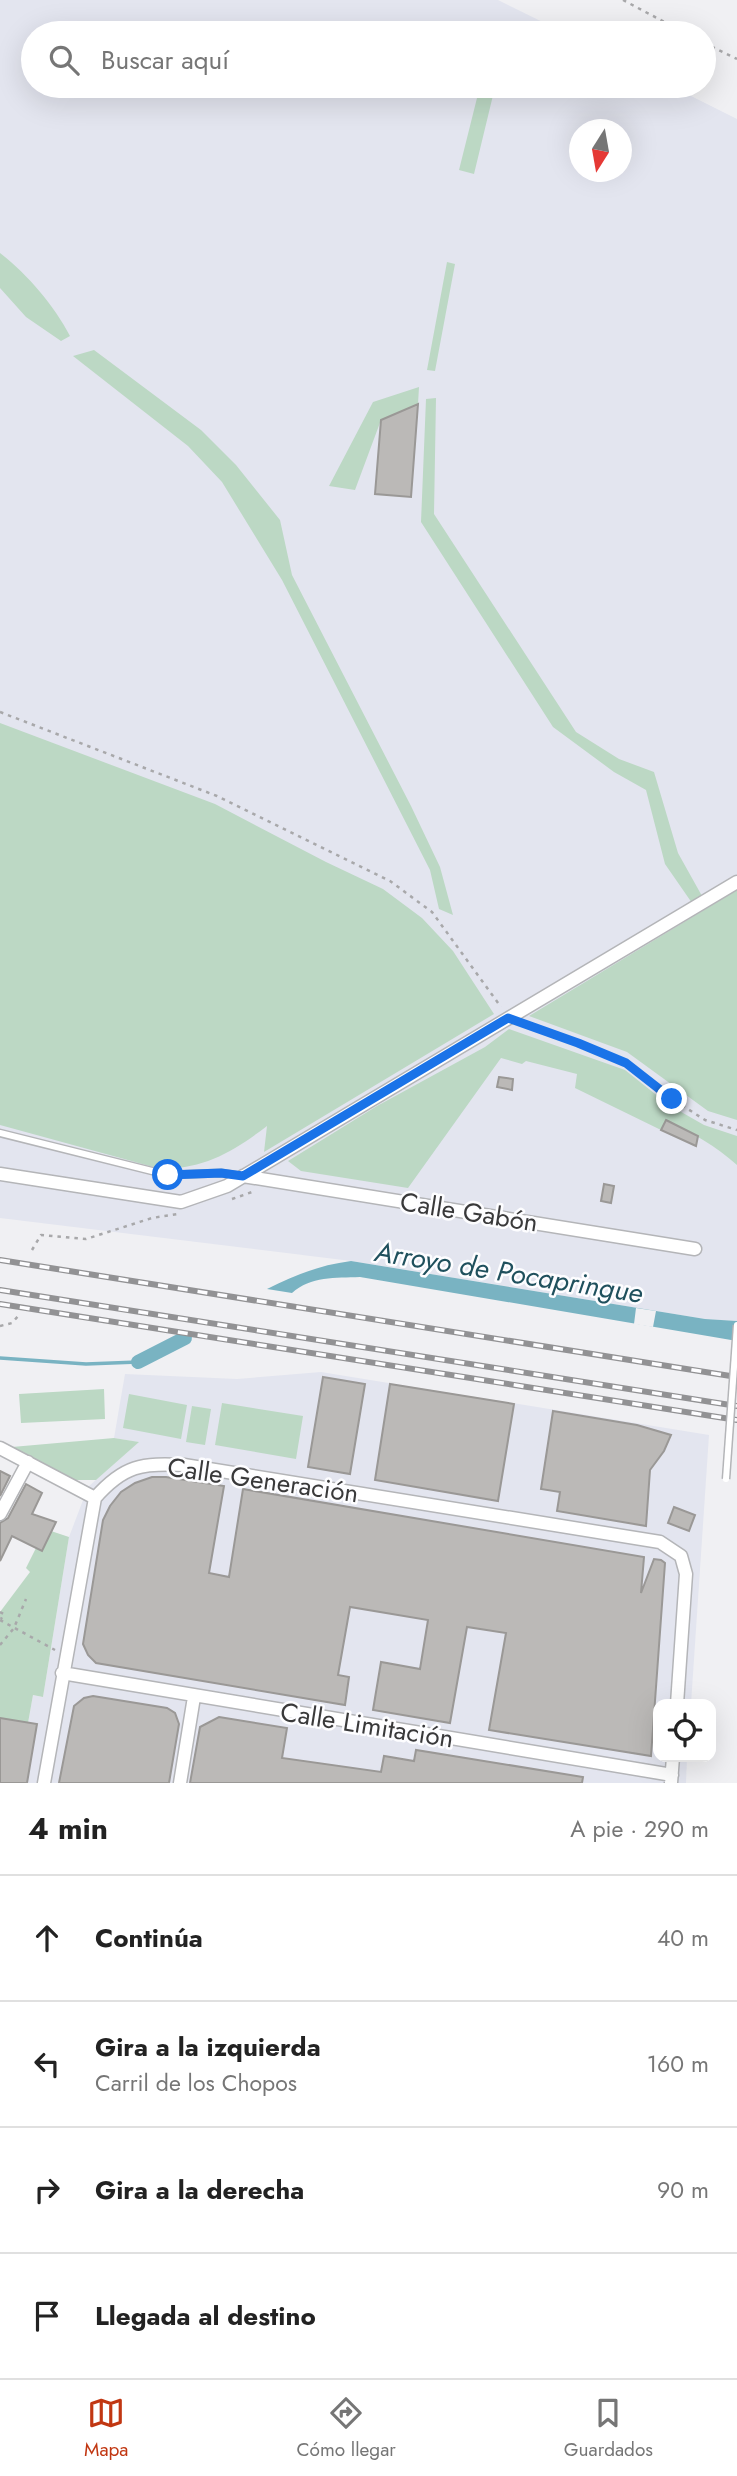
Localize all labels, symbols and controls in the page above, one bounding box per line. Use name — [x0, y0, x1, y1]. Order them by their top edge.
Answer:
search box — [21, 21, 716, 98]
icon: search — [45, 41, 83, 79]
text: Buscar aquí — [101, 41, 229, 79]
north arrow — [569, 119, 632, 182]
route end — [656, 1083, 687, 1114]
route start — [152, 1159, 183, 1190]
street label: Calle Gabón — [397, 1182, 541, 1242]
water label: Arroyo de Pocapringue — [371, 1231, 646, 1314]
street label: Calle Generación — [165, 1448, 361, 1512]
street label: Calle Limitación — [278, 1693, 456, 1757]
map controls — [653, 1699, 716, 1762]
button: locate — [653, 1699, 716, 1762]
text: 4 min — [28, 1807, 108, 1850]
text: A pie · 290 m — [570, 1812, 709, 1846]
icon: ahead — [28, 1919, 66, 1957]
text: Continúa — [95, 1919, 203, 1957]
text: 40 m — [657, 1921, 709, 1955]
text: Gira a la izquierda — [95, 2028, 321, 2066]
icon: left — [28, 2045, 66, 2083]
text: 160 m — [647, 2047, 709, 2081]
text: Carril de los Chopos — [95, 2066, 297, 2100]
icon: right — [28, 2171, 66, 2209]
text: Gira a la derecha — [95, 2171, 304, 2209]
text: 90 m — [657, 2173, 709, 2207]
icon: arrive — [28, 2297, 66, 2335]
text: Llegada al destino — [95, 2297, 316, 2335]
tab: Mapa — [84, 2394, 129, 2463]
tab: Cómo llegar — [297, 2394, 396, 2463]
tab: Guardados — [564, 2394, 653, 2463]

